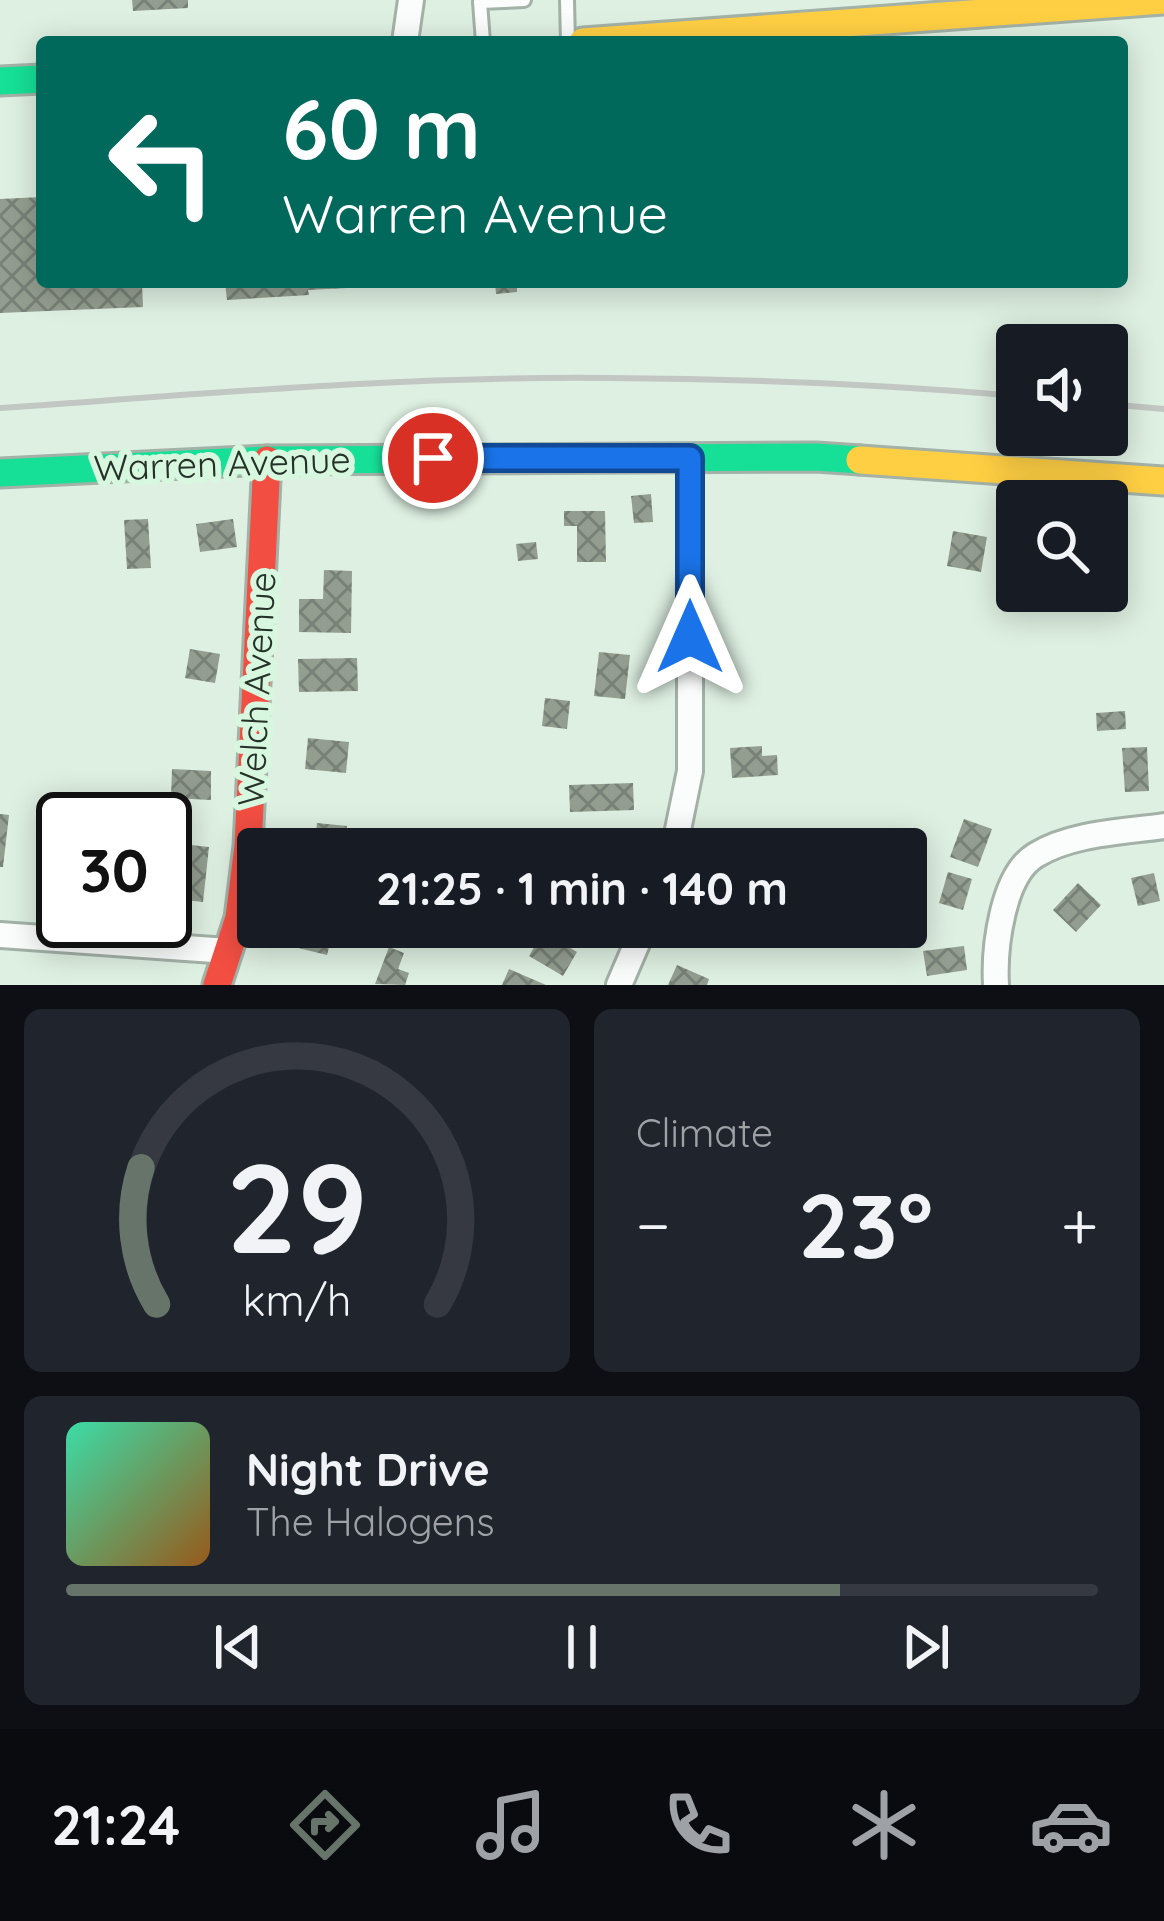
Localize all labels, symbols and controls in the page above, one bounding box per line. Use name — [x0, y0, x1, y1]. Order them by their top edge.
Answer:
text: 60 m — [282, 75, 481, 180]
icon: left — [84, 84, 240, 240]
text: Warren Avenue — [282, 179, 668, 247]
map controls — [996, 324, 1128, 612]
button: sound — [996, 324, 1128, 456]
pin — [382, 407, 484, 509]
icon: arrive — [400, 425, 466, 491]
street label: Warren Avenue — [93, 436, 351, 490]
button: search — [996, 480, 1128, 612]
street label: Welch Avenue — [227, 571, 285, 807]
position arrow — [627, 574, 753, 700]
speed limit sign: 30 — [36, 792, 192, 948]
text: 21:25 · 1 min · 140 m — [376, 860, 788, 916]
text: Climate — [636, 1108, 773, 1157]
text: 29 — [226, 1128, 368, 1284]
text: 23° — [798, 1168, 933, 1281]
text: − — [636, 1183, 670, 1266]
text: + — [1061, 1183, 1098, 1266]
text: km/h — [243, 1272, 351, 1326]
text: Night Drive — [246, 1441, 490, 1497]
text: The Halogens — [246, 1497, 495, 1546]
icon: previous — [205, 1614, 271, 1680]
icon: pause — [549, 1614, 615, 1680]
icon: next — [893, 1614, 959, 1680]
icon: directions — [283, 1783, 367, 1867]
icon: music — [469, 1783, 553, 1867]
icon: phone — [656, 1783, 740, 1867]
icon: climate — [842, 1783, 926, 1867]
icon: car — [1029, 1783, 1113, 1867]
text: 21:24 — [51, 1791, 180, 1859]

